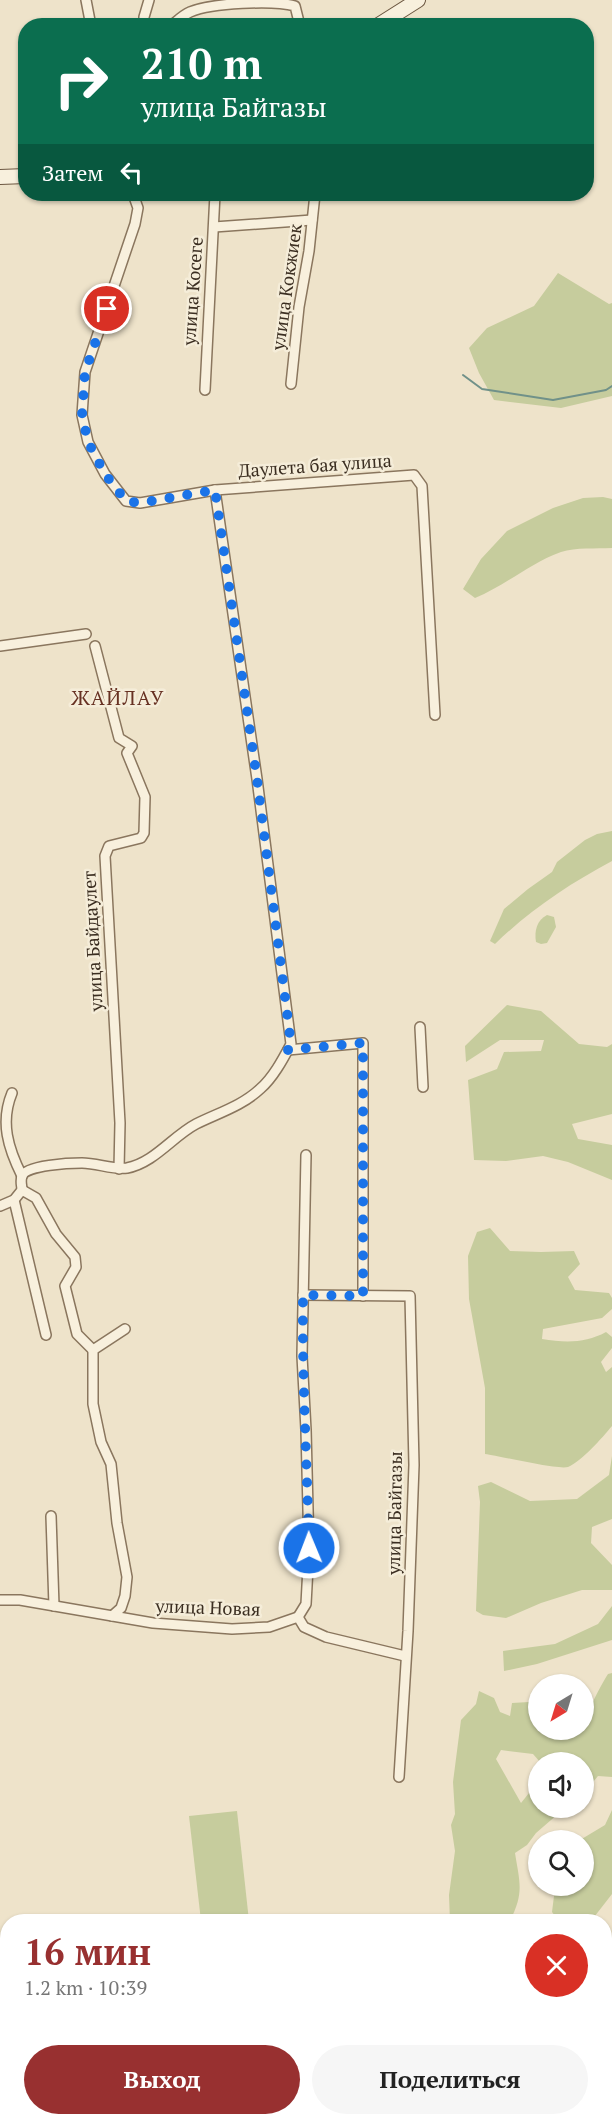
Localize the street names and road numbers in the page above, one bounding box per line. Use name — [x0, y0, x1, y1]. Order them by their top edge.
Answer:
street label: улица Кокжиек — [265, 222, 307, 353]
street label: улица Косеге — [176, 236, 208, 347]
street label: Даулета бая улица — [237, 448, 392, 482]
street label: улица Байдаулет — [76, 870, 108, 1013]
street label: улица Байгазы — [381, 1451, 407, 1576]
street label: улица Новая — [154, 1593, 261, 1621]

